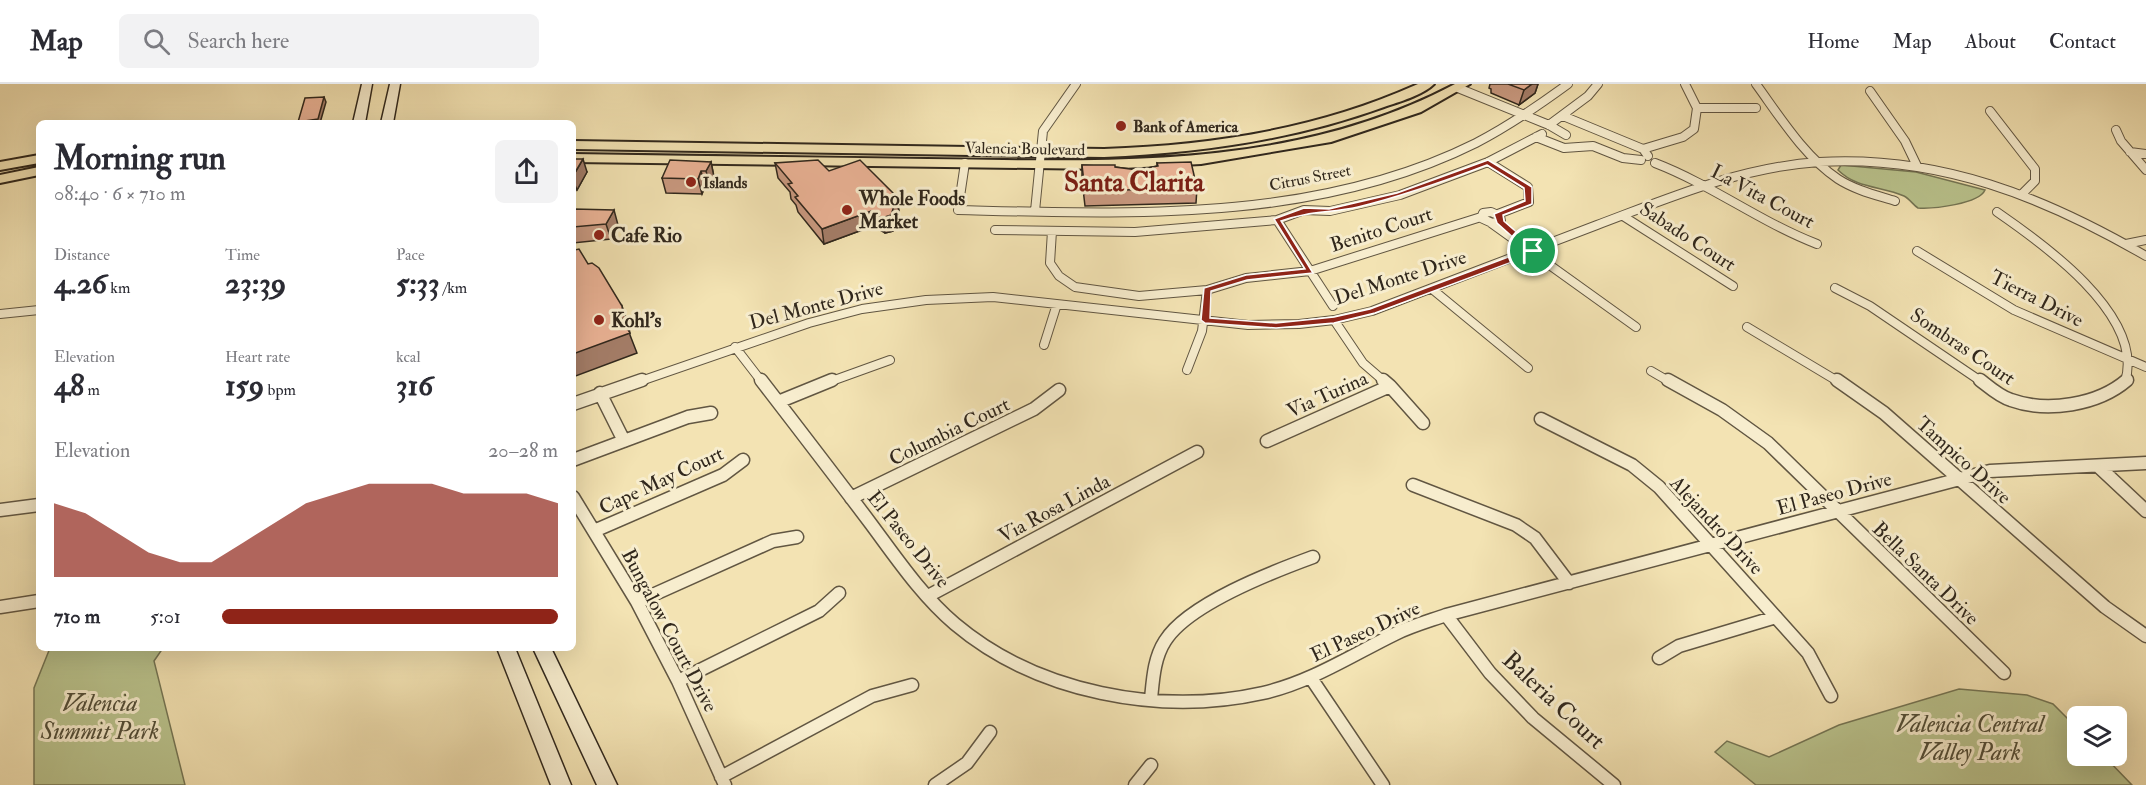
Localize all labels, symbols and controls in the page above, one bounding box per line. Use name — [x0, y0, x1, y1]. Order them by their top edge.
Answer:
search box — [119, 14, 539, 68]
text: Map — [30, 24, 83, 59]
icon: search — [140, 25, 173, 58]
text: Search here — [188, 27, 289, 55]
text: Home — [1807, 28, 1859, 55]
text: Map — [1892, 28, 1932, 55]
text: About — [1965, 28, 2016, 55]
text: Contact — [2049, 28, 2116, 55]
place label: Bank of America — [1133, 117, 1238, 137]
marker: Bank of America — [1114, 119, 1128, 133]
text: Morning run — [54, 138, 226, 179]
street label: Valencia Boulevard — [965, 138, 1086, 160]
button: share — [495, 140, 558, 203]
street label: La Vita Court — [1707, 159, 1819, 234]
street label: Citrus Street — [1268, 160, 1353, 196]
district label: Santa Clarita — [1064, 166, 1205, 199]
place label: Islands — [703, 173, 748, 193]
marker: Islands — [684, 175, 698, 189]
text: 08:40 · 6 × 710 m — [54, 181, 185, 206]
place label: Whole Foods Market — [858, 186, 965, 234]
street label: Sabado Court — [1635, 196, 1741, 277]
street label: Benito Court — [1327, 201, 1436, 258]
marker: Whole Foods Market — [840, 203, 854, 217]
place label: Cafe Rio — [611, 223, 682, 248]
pin — [1507, 225, 1558, 276]
marker: Cafe Rio — [592, 228, 606, 242]
icon: arrive — [1516, 234, 1549, 267]
street label: Del Monte Drive — [1331, 244, 1469, 311]
text: Distance — [54, 245, 110, 265]
text: Time — [225, 245, 260, 265]
text: Pace — [396, 245, 425, 265]
street label: Tierra Drive — [1986, 264, 2088, 333]
text: 4.26 — [54, 265, 107, 302]
text: 23:39 — [225, 265, 286, 302]
text: 5:33 — [396, 265, 440, 302]
street label: Del Monte Drive — [746, 276, 886, 335]
text: km — [107, 278, 130, 298]
text: /km — [440, 278, 467, 298]
street label: Sombras Court — [1905, 302, 2020, 391]
place label: Kohl's — [611, 308, 662, 333]
marker: Kohl's — [592, 313, 606, 327]
text: Elevation — [54, 347, 115, 367]
text: Heart rate — [225, 347, 290, 367]
text: kcal — [396, 347, 421, 367]
street label: Via Turina — [1283, 365, 1372, 423]
text: 48 — [54, 367, 84, 404]
text: 159 — [225, 367, 264, 404]
text: 316 — [396, 367, 433, 404]
text: m — [84, 380, 100, 400]
text: bpm — [264, 380, 296, 400]
street label: Columbia Court — [885, 391, 1014, 471]
street label: Tampico Drive — [1910, 411, 2016, 510]
text: Elevation — [54, 438, 130, 463]
text: 20–28 m — [488, 438, 558, 463]
street label: Cape May Court — [595, 441, 728, 521]
street label: El Paseo Drive — [1774, 466, 1894, 521]
street label: Via Rosa Linda — [994, 468, 1115, 548]
street label: Alejandro Drive — [1664, 470, 1769, 580]
street label: El Paseo Drive — [862, 486, 955, 593]
street label: Bella Santa Drive — [1867, 516, 1984, 630]
street label: Bungalow Court Drive — [616, 544, 723, 716]
street label: El Paseo Drive — [1306, 595, 1424, 668]
text: 710 m — [54, 604, 100, 629]
text: 5:01 — [150, 604, 181, 629]
street label: Baleria Court — [1495, 645, 1612, 756]
park label: Valencia Summit Park — [40, 688, 159, 747]
map controls — [2067, 706, 2127, 766]
button: layers — [2067, 706, 2127, 766]
park label: Valencia Central Valley Park — [1896, 709, 2046, 768]

